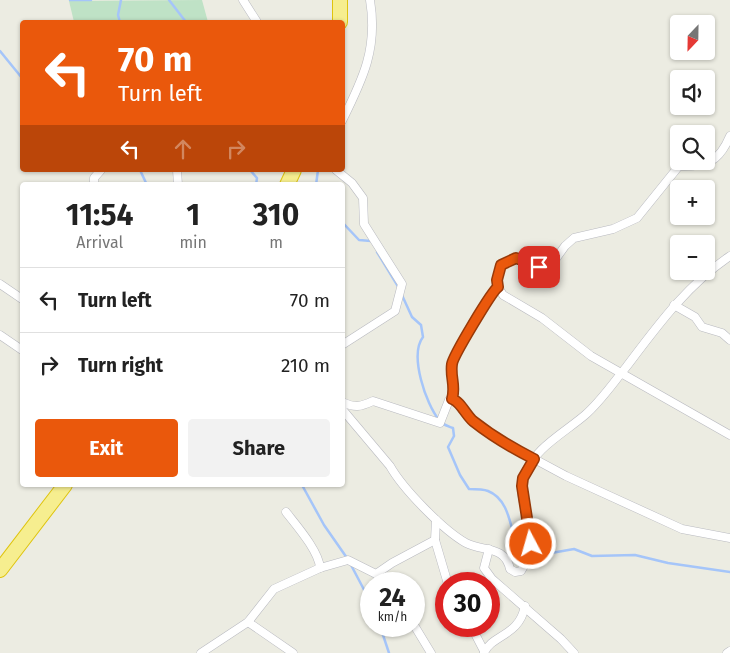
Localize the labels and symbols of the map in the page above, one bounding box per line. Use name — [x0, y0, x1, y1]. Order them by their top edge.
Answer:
north arrow — [670, 15, 715, 60]
pin — [518, 246, 560, 288]
position arrow — [504, 517, 556, 569]
speed limit sign: 30 — [435, 572, 500, 637]

